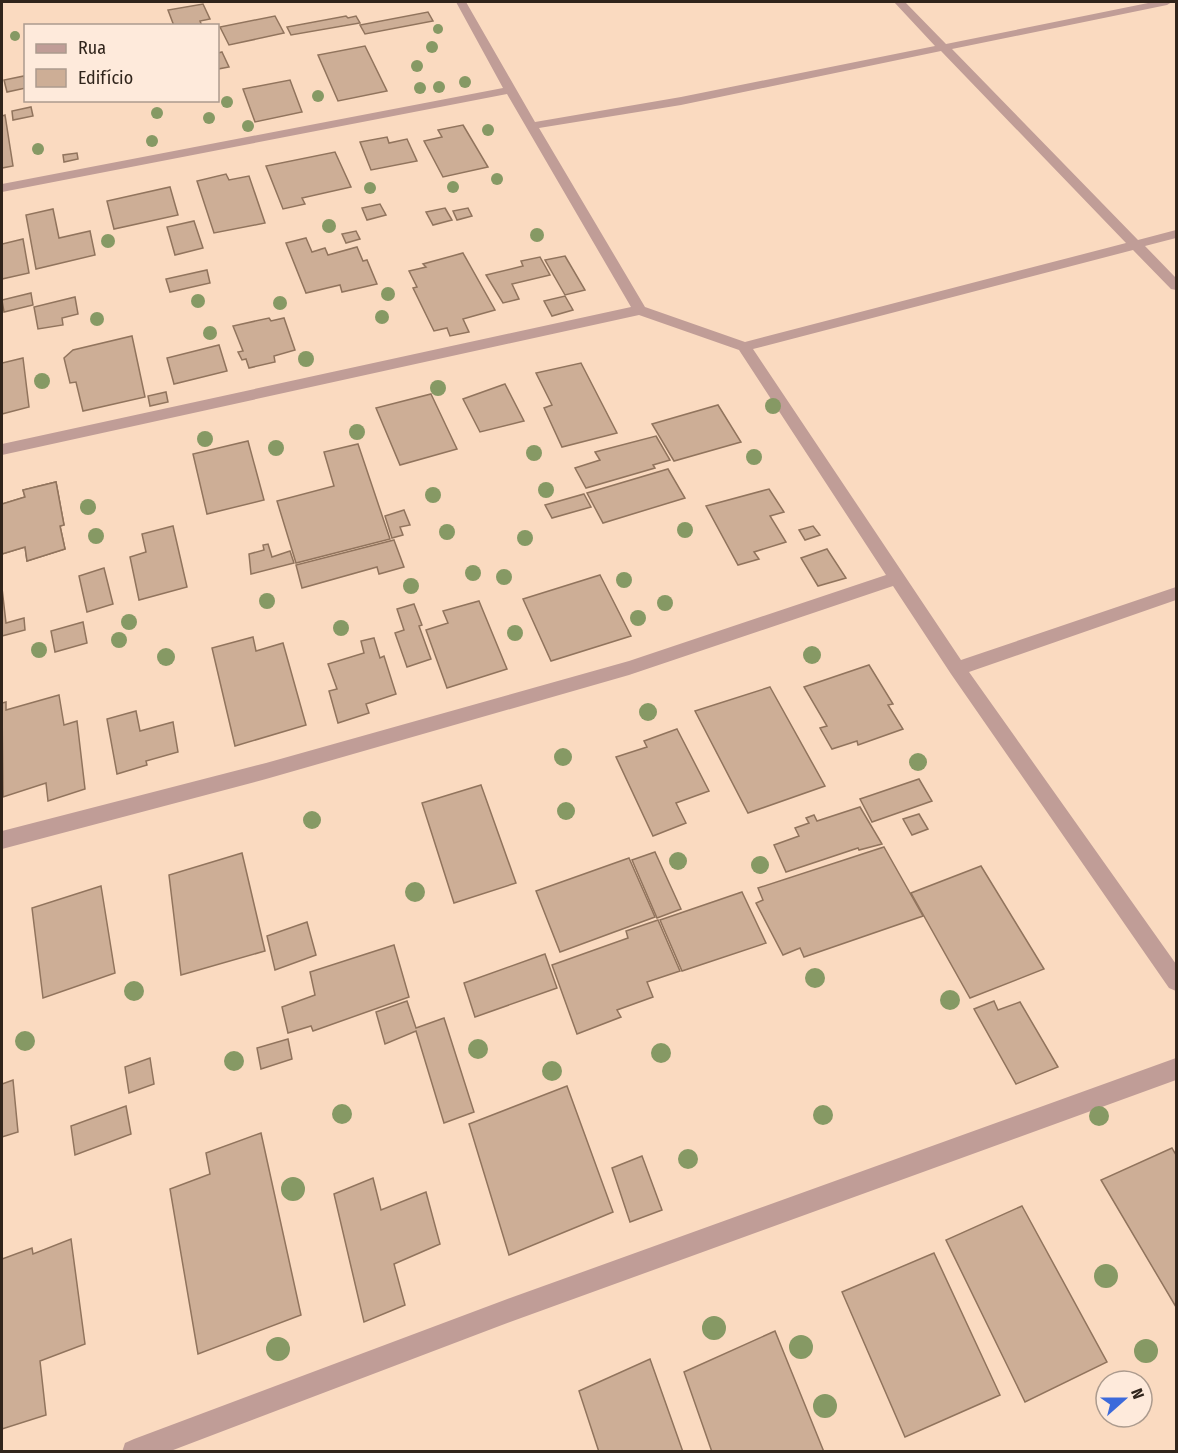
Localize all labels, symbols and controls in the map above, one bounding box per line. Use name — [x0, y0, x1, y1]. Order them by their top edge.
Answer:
legend — [24, 24, 219, 102]
text: Rua — [78, 37, 106, 59]
text: Edifício — [78, 67, 133, 89]
north arrow — [1094, 1369, 1154, 1429]
text: N — [1127, 1386, 1148, 1402]

